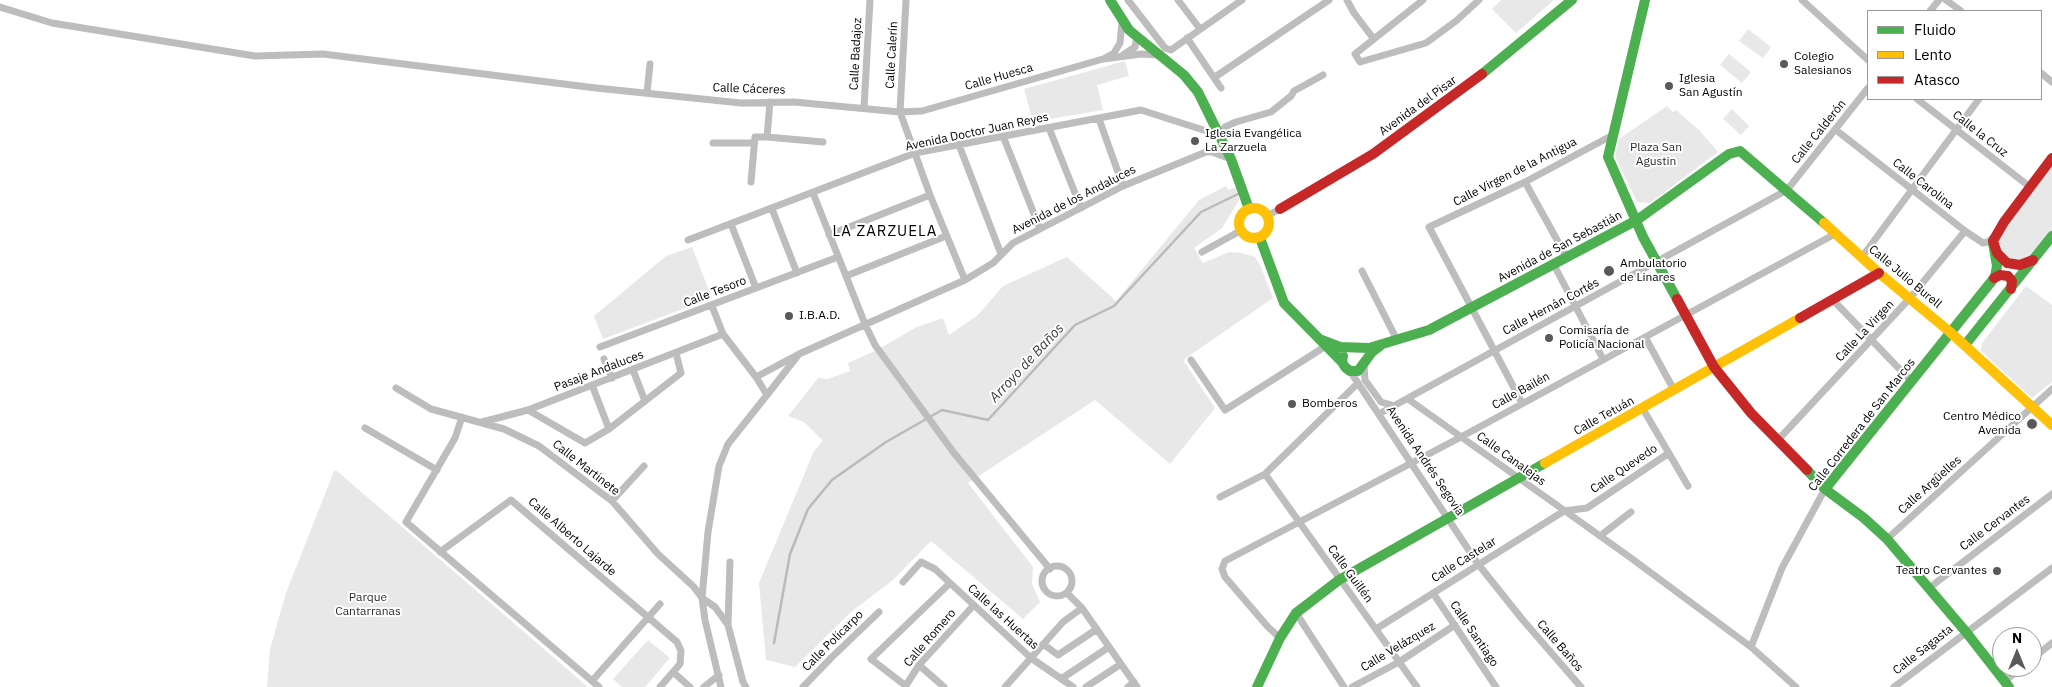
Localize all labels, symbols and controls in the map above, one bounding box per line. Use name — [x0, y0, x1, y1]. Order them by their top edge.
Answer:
legend — [1867, 10, 2042, 100]
street label: Calle Badajoz — [847, 17, 865, 91]
text: Fluido — [1914, 20, 1956, 39]
street label: Calle Calerín — [883, 21, 901, 89]
text: Lento — [1914, 45, 1952, 64]
place label: Colegio Salesianos — [1794, 50, 1852, 78]
marker: Colegio Salesianos — [1778, 58, 1790, 70]
street label: Calle Huesca — [963, 60, 1035, 94]
text: Atasco — [1914, 70, 1960, 89]
place label: Iglesia San Agustín — [1679, 72, 1743, 100]
street label: Avenida del Pisar — [1376, 73, 1460, 139]
marker: Iglesia San Agustín — [1663, 80, 1675, 92]
street label: Calle Cáceres — [712, 81, 786, 97]
street label: Calle Calderón — [1789, 97, 1849, 167]
street label: Calle la Cruz — [1949, 108, 2011, 160]
street label: Avenida Doctor Juan Reyes — [904, 110, 1050, 154]
place label: Iglesia Evangélica La Zarzuela — [1205, 127, 1302, 155]
marker: Iglesia Evangélica La Zarzuela — [1189, 135, 1201, 147]
street label: Calle Virgen de la Antigua — [1451, 135, 1579, 209]
park label: Plaza San Agustin — [1630, 141, 1682, 169]
street label: Calle Carolina — [1889, 155, 1957, 213]
street label: Avenida de los Andaluces — [1010, 162, 1138, 238]
street label: Avenida de San Sebastián — [1496, 208, 1624, 286]
district label: LA ZARZUELA — [831, 223, 939, 241]
street label: Calle Julio Burell — [1866, 242, 1944, 312]
place label: Ambulatorio de Linares — [1620, 257, 1687, 285]
marker: Ambulatorio de Linares — [1602, 264, 1616, 278]
street label: Calle Tesoro — [682, 273, 748, 311]
street label: Calle Hernán Cortés — [1500, 275, 1602, 339]
street label: Calle La Virgen — [1833, 297, 1897, 365]
place label: I.B.A.D. — [799, 309, 840, 323]
marker: I.B.A.D. — [783, 310, 795, 322]
water label: Arroyo de Baños — [986, 320, 1068, 406]
place label: Comisaría de Policía Nacional — [1559, 324, 1644, 352]
marker: Comisaría de Policía Nacional — [1543, 332, 1555, 344]
street label: Pasaje Andaluces — [552, 347, 646, 395]
street label: Calle Corredera de San Marcos — [1806, 356, 1918, 494]
street label: Calle Bailén — [1490, 369, 1552, 413]
street label: Calle Tetuán — [1571, 394, 1637, 438]
place label: Bomberos — [1302, 397, 1357, 411]
marker: Bomberos — [1286, 398, 1298, 410]
street label: Avenida Andrés Segovia — [1383, 404, 1467, 518]
place label: Centro Médico Avenida — [1943, 410, 2021, 438]
marker: Centro Médico Avenida — [2025, 417, 2039, 431]
street label: Calle Canalejas — [1474, 429, 1548, 489]
street label: Calle Martinete — [549, 437, 623, 499]
street label: Calle Quevedo — [1588, 441, 1660, 497]
street label: Calle Argüelles — [1895, 453, 1965, 517]
street label: Calle Cervantes — [1957, 492, 2033, 554]
street label: Calle Alberto Lajarde — [525, 495, 619, 579]
street label: Calle Castelar — [1429, 534, 1499, 586]
street label: Calle Guillén — [1324, 542, 1376, 606]
place label: Teatro Cervantes — [1896, 564, 1987, 578]
marker: Teatro Cervantes — [1991, 565, 2003, 577]
street label: Calle las Huertas — [964, 581, 1042, 653]
park label: Parque Cantarranas — [335, 591, 401, 619]
street label: Calle Santiago — [1447, 598, 1501, 670]
street label: Calle Romero — [901, 606, 959, 670]
street label: Calle Policarpo — [800, 608, 866, 674]
street label: Calle Baños — [1534, 617, 1586, 675]
street label: Calle Velázquez — [1358, 619, 1438, 675]
street label: Calle Sagasta — [1890, 622, 1956, 678]
north arrow — [1992, 627, 2042, 677]
text: N — [2012, 629, 2022, 647]

